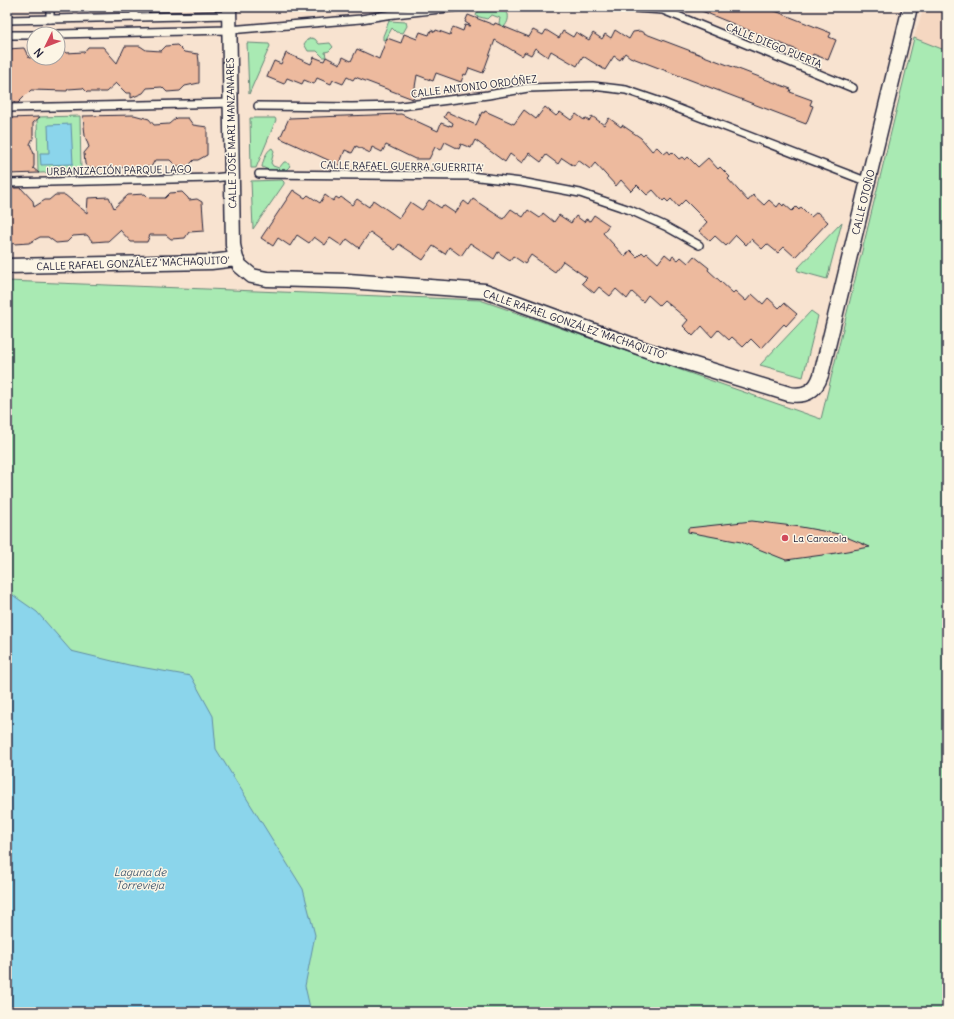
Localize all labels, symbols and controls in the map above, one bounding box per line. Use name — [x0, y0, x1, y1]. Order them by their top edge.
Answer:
street label: CALLE DIEGO PUERTA — [724, 20, 824, 71]
north arrow — [26, 26, 66, 66]
text: N — [31, 45, 46, 60]
street label: CALLE JOSÉ MARI MANZANARES — [224, 57, 239, 209]
street label: CALLE ANTONIO ORDÓÑEZ — [410, 72, 538, 101]
street label: CALLE RAFAEL GUERRA 'GUERRITA' — [320, 159, 484, 174]
street label: URBANIZACIÓN PARQUE LAGO — [46, 163, 192, 178]
street label: CALLE OTOÑO — [849, 168, 878, 236]
street label: CALLE RAFAEL GONZÁLEZ 'MACHAQUITO' — [36, 254, 230, 273]
street label: CALLE RAFAEL GONZÁLEZ 'MACHAQUITO' — [481, 287, 669, 362]
place label: La Caracola — [793, 532, 847, 545]
marker: La Caracola — [780, 533, 790, 543]
water label: Laguna de Torrevieja — [114, 865, 167, 892]

